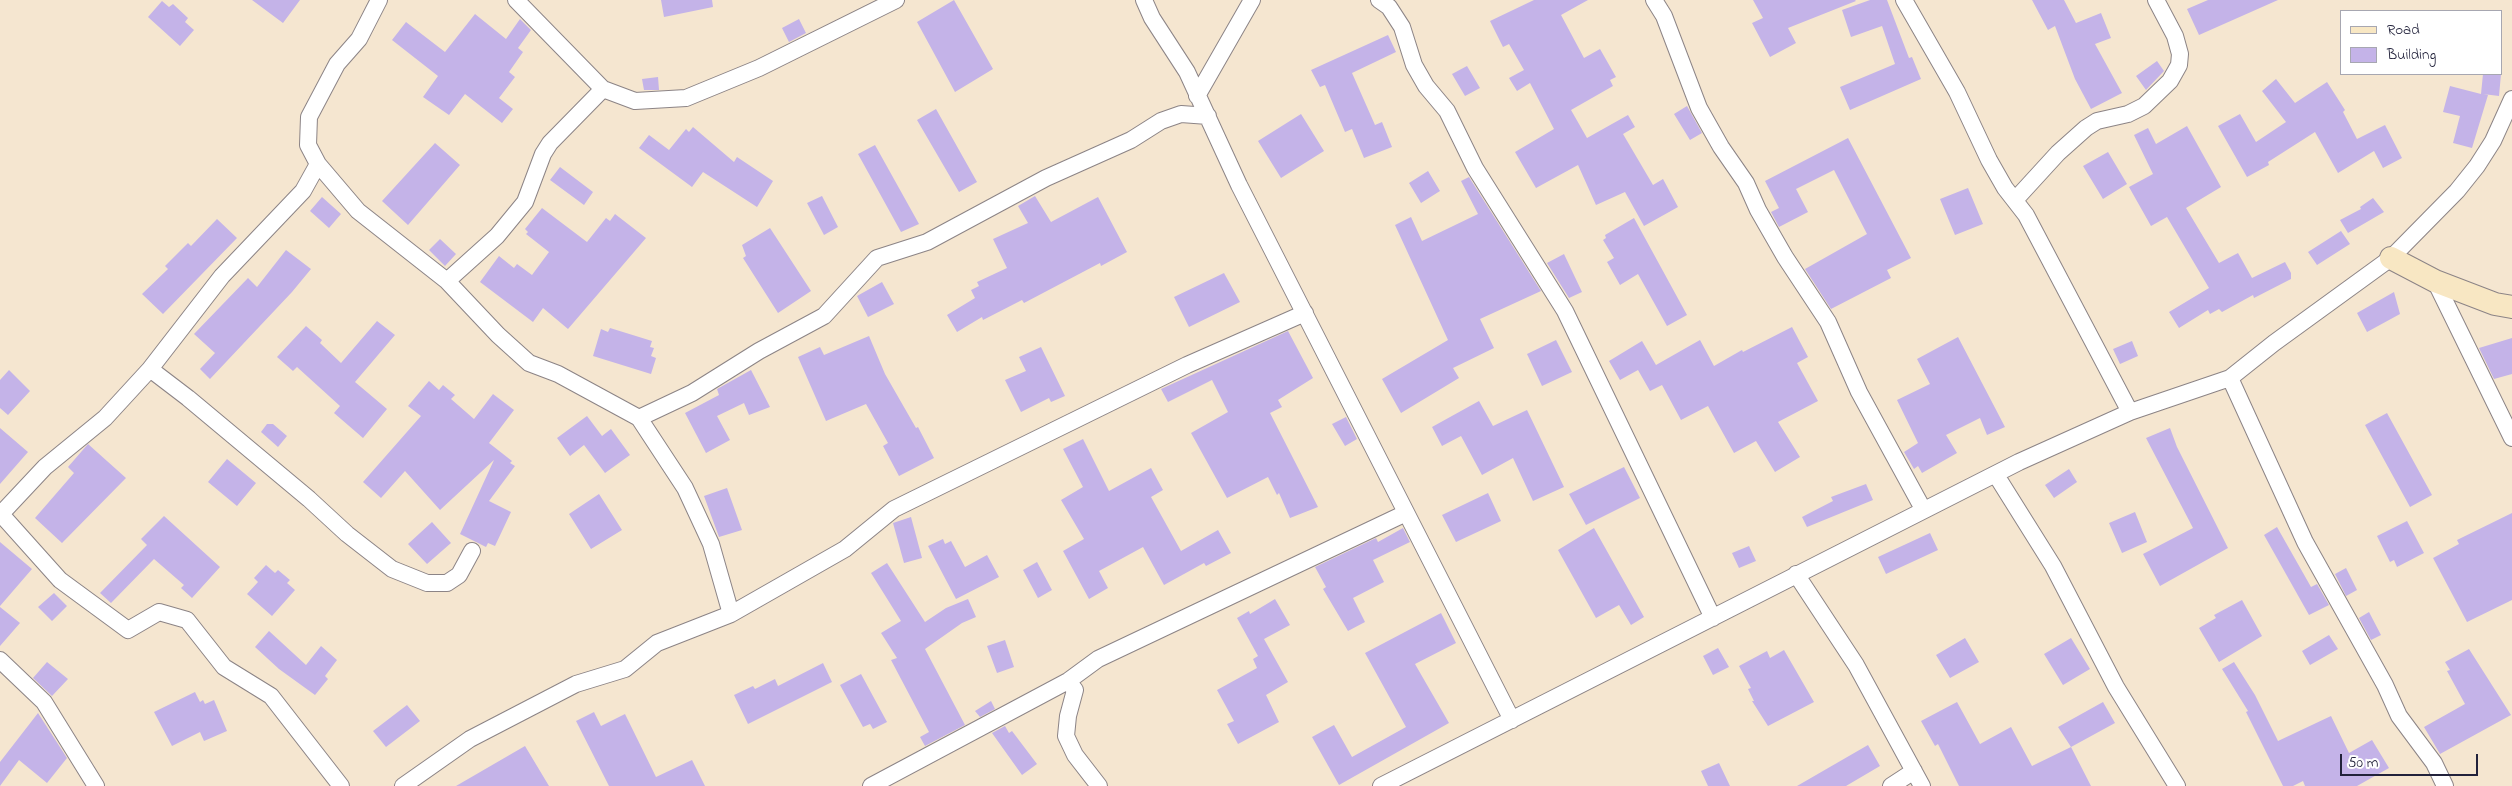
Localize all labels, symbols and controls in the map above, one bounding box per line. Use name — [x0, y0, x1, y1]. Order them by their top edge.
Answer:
legend — [2340, 10, 2502, 75]
text: Road — [2387, 19, 2420, 41]
text: Building — [2387, 44, 2436, 66]
scale bar — [2342, 744, 2480, 776]
text: 50 m — [2348, 752, 2378, 774]

